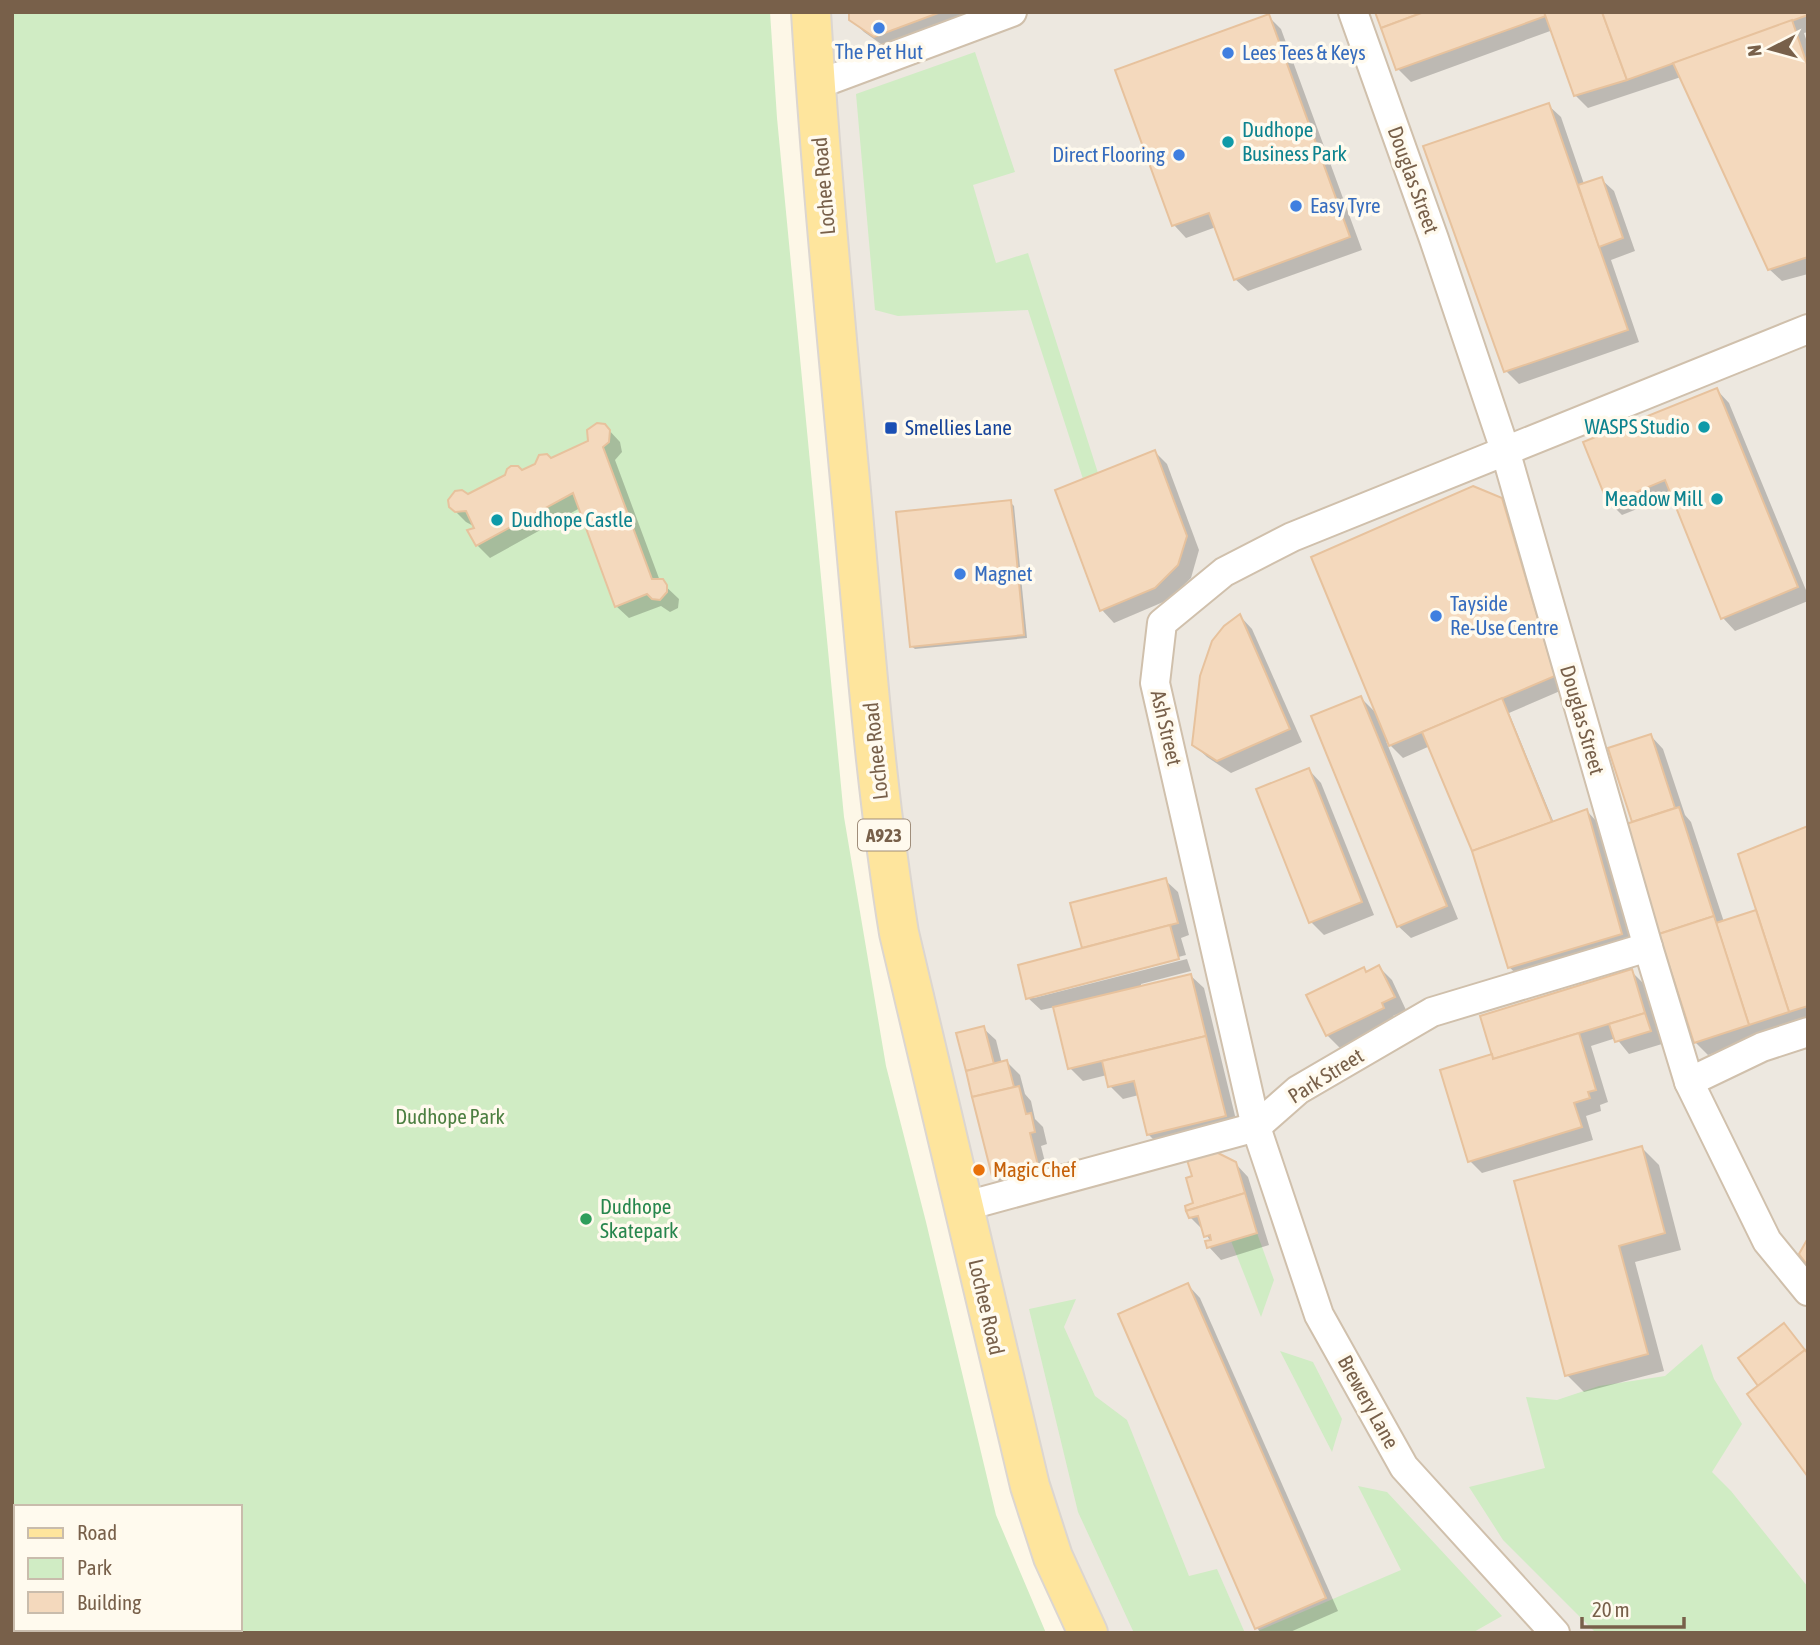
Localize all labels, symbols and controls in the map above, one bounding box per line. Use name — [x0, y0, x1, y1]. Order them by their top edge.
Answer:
north arrow — [1736, 14, 1806, 84]
marker: The Pet Hut — [871, 20, 887, 36]
place label: The Pet Hut — [835, 39, 923, 63]
place label: Lees Tees & Keys — [1242, 40, 1366, 64]
text: N — [1743, 44, 1766, 58]
marker: Lees Tees & Keys — [1220, 45, 1236, 61]
place label: Dudhope Business Park — [1242, 117, 1347, 165]
street label: Douglas Street — [1383, 123, 1444, 237]
marker: Dudhope Business Park — [1220, 134, 1236, 150]
street label: Lochee Road — [807, 136, 839, 236]
place label: Direct Flooring — [1052, 142, 1165, 166]
marker: Direct Flooring — [1171, 147, 1187, 163]
place label: Easy Tyre — [1310, 193, 1380, 217]
marker: Easy Tyre — [1288, 198, 1304, 214]
place label: WASPS Studio — [1584, 414, 1690, 438]
place label: Smellies Lane — [905, 415, 1012, 439]
marker: WASPS Studio — [1696, 419, 1712, 435]
marker: Smellies Lane — [883, 420, 899, 436]
place label: Meadow Mill — [1605, 486, 1703, 510]
marker: Meadow Mill — [1709, 491, 1725, 507]
place label: Dudhope Castle — [511, 507, 633, 531]
marker: Dudhope Castle — [489, 512, 505, 528]
place label: Magnet — [974, 561, 1033, 585]
marker: Magnet — [952, 566, 968, 582]
place label: Tayside Re-Use Centre — [1450, 591, 1558, 639]
marker: Tayside Re-Use Centre — [1428, 608, 1444, 624]
street label: Douglas Street — [1556, 662, 1610, 777]
street label: Ash Street — [1147, 688, 1187, 768]
street label: Lochee Road — [858, 701, 892, 801]
road number: A923 — [858, 820, 910, 850]
street label: Park Street — [1283, 1043, 1367, 1108]
park label: Dudhope Park — [395, 1104, 505, 1128]
place label: Magic Chef — [993, 1157, 1077, 1181]
marker: Magic Chef — [971, 1162, 987, 1178]
place label: Dudhope Skatepark — [600, 1194, 678, 1242]
marker: Dudhope Skatepark — [578, 1211, 594, 1227]
street label: Lochee Road — [964, 1256, 1010, 1357]
street label: Brewery Lane — [1333, 1351, 1404, 1452]
legend — [14, 1505, 242, 1631]
text: Road — [77, 1520, 117, 1544]
text: Park — [77, 1555, 112, 1579]
scale bar — [1582, 1586, 1684, 1630]
text: Building — [77, 1590, 141, 1614]
text: 20 m — [1592, 1597, 1630, 1621]

